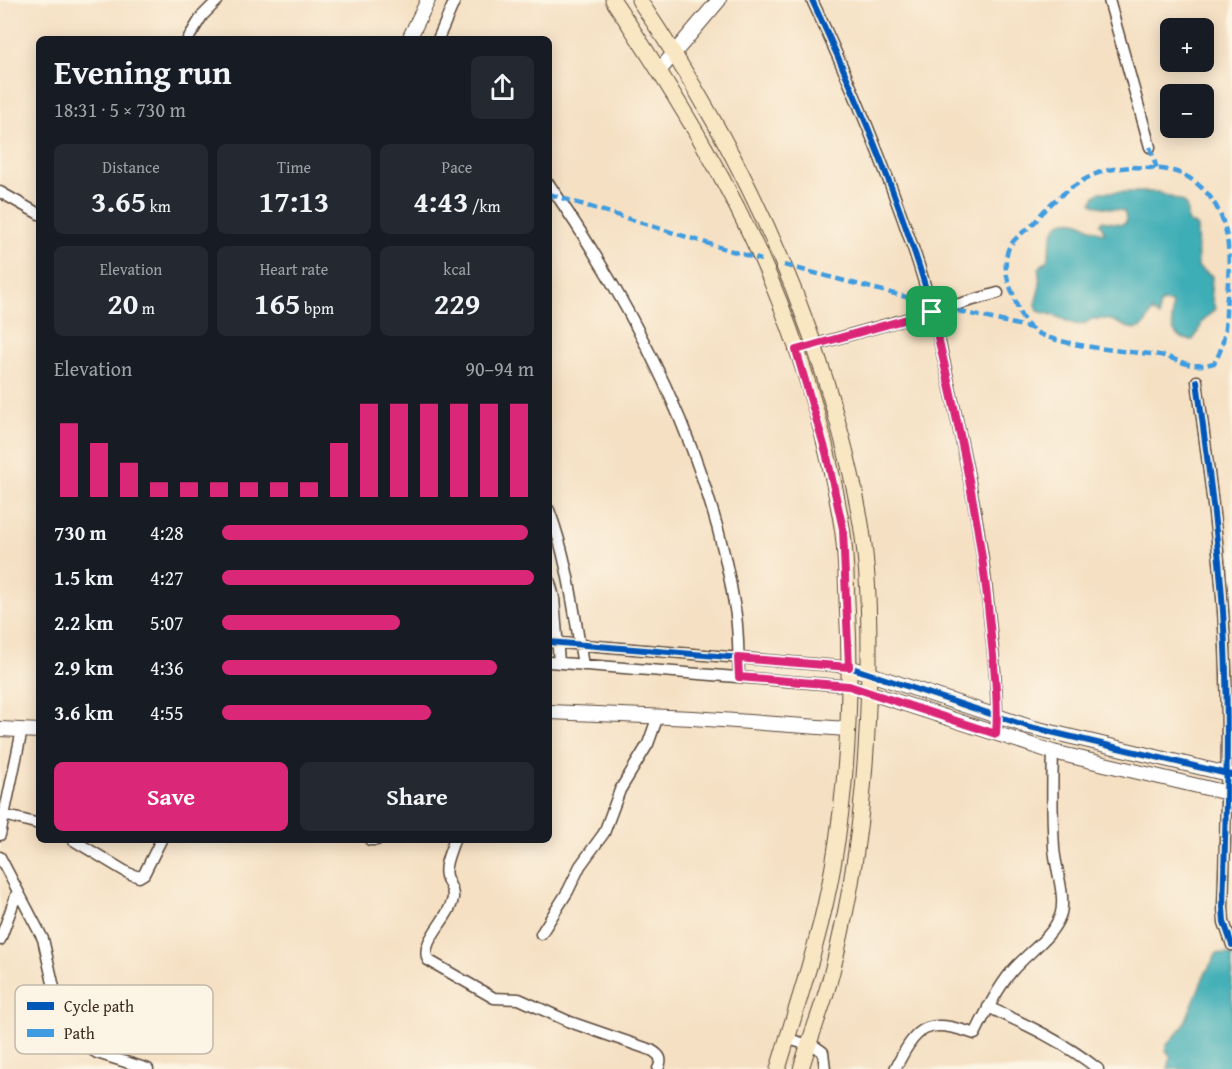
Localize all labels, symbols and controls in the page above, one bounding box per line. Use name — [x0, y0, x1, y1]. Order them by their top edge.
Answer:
map controls — [1160, 18, 1214, 138]
button: + — [1160, 18, 1214, 72]
text: Evening run — [54, 48, 231, 96]
button: share — [471, 56, 534, 119]
button: − — [1160, 84, 1214, 138]
text: 18:31 · 5 × 730 m — [54, 95, 186, 124]
text: Distance — [102, 155, 160, 179]
text: Time — [277, 155, 311, 179]
text: Pace — [442, 155, 472, 179]
text: 3.65 — [91, 179, 146, 223]
text: 17:13 — [259, 179, 329, 223]
text: 4:43 — [413, 179, 468, 223]
text: km — [146, 194, 171, 218]
text: /km — [468, 194, 501, 218]
text: Elevation — [100, 257, 162, 281]
text: Heart rate — [260, 257, 328, 281]
text: kcal — [443, 257, 471, 281]
text: 20 — [107, 281, 138, 325]
text: 165 — [254, 281, 301, 325]
text: 229 — [434, 281, 480, 325]
pin — [906, 286, 957, 337]
icon: arrive — [915, 295, 948, 328]
text: m — [138, 296, 155, 320]
text: bpm — [301, 296, 334, 320]
text: Elevation — [54, 354, 132, 383]
text: 90–94 m — [465, 354, 534, 383]
text: 730 m — [54, 518, 107, 547]
text: 4:28 — [150, 518, 184, 547]
text: 1.5 km — [54, 563, 113, 592]
text: 4:27 — [150, 563, 184, 592]
text: 2.2 km — [54, 608, 113, 637]
text: 5:07 — [150, 608, 184, 637]
text: 2.9 km — [54, 653, 113, 682]
text: 4:36 — [150, 653, 184, 682]
text: 3.6 km — [54, 698, 113, 727]
text: 4:55 — [150, 698, 184, 727]
button: Save — [54, 762, 288, 831]
button: Share — [300, 762, 534, 831]
legend — [15, 985, 213, 1054]
text: Cycle path — [64, 994, 134, 1018]
text: Path — [64, 1021, 95, 1045]

